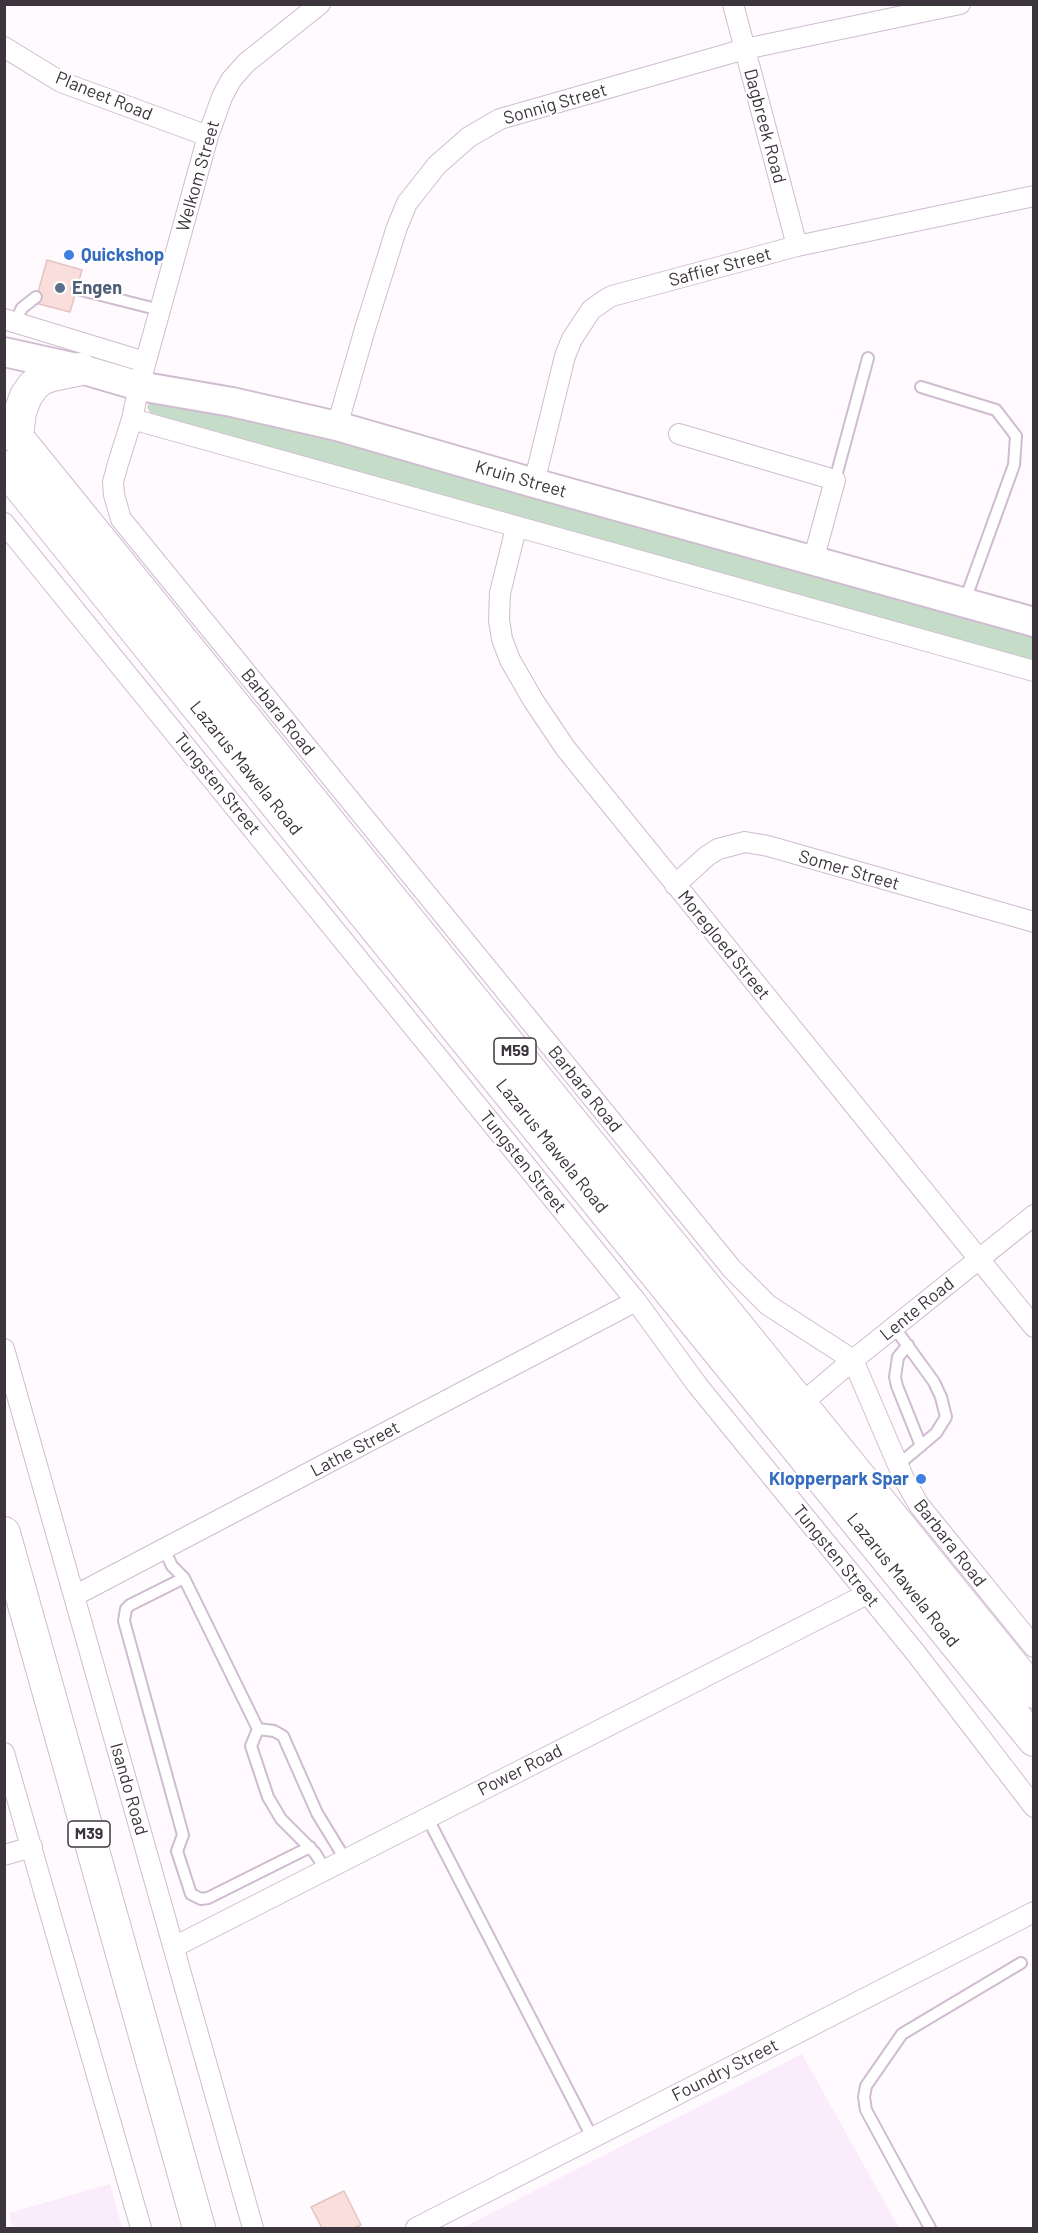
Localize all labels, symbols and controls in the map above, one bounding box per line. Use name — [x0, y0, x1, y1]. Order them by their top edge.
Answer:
street label: Dagbreek Road — [739, 66, 791, 186]
street label: Planeet Road — [52, 67, 156, 125]
street label: Sonnig Street — [501, 79, 609, 129]
street label: Welkom Street — [172, 118, 224, 234]
street label: Saffier Street — [666, 243, 774, 291]
place label: Quickshop — [81, 244, 164, 266]
marker: Quickshop — [62, 248, 76, 262]
place label: Engen — [72, 277, 122, 299]
marker: Engen — [53, 281, 67, 295]
street label: Kruin Street — [473, 456, 569, 502]
street label: Barbara Road — [237, 664, 319, 760]
street label: Lazarus Mawela Road — [185, 697, 307, 839]
street label: Tungsten Street — [169, 729, 265, 839]
street label: Somer Street — [796, 845, 902, 895]
street label: Moregloed Street — [673, 886, 775, 1004]
road number: M59 — [494, 1038, 536, 1064]
street label: Barbara Road — [544, 1041, 626, 1137]
street label: Lazarus Mawela Road — [491, 1075, 613, 1217]
street label: Tungsten Street — [475, 1107, 571, 1217]
street label: Lente Road — [876, 1273, 958, 1345]
street label: Lathe Street — [307, 1417, 403, 1481]
place label: Klopperpark Spar — [769, 1468, 909, 1490]
marker: Klopperpark Spar — [914, 1472, 928, 1486]
street label: Barbara Road — [909, 1495, 991, 1591]
street label: Tungsten Street — [788, 1501, 884, 1611]
street label: Lazarus Mawela Road — [842, 1509, 964, 1651]
street label: Power Road — [474, 1739, 566, 1801]
street label: Isando Road — [106, 1740, 152, 1838]
road number: M39 — [68, 1821, 110, 1847]
street label: Foundry Street — [668, 2034, 782, 2106]

